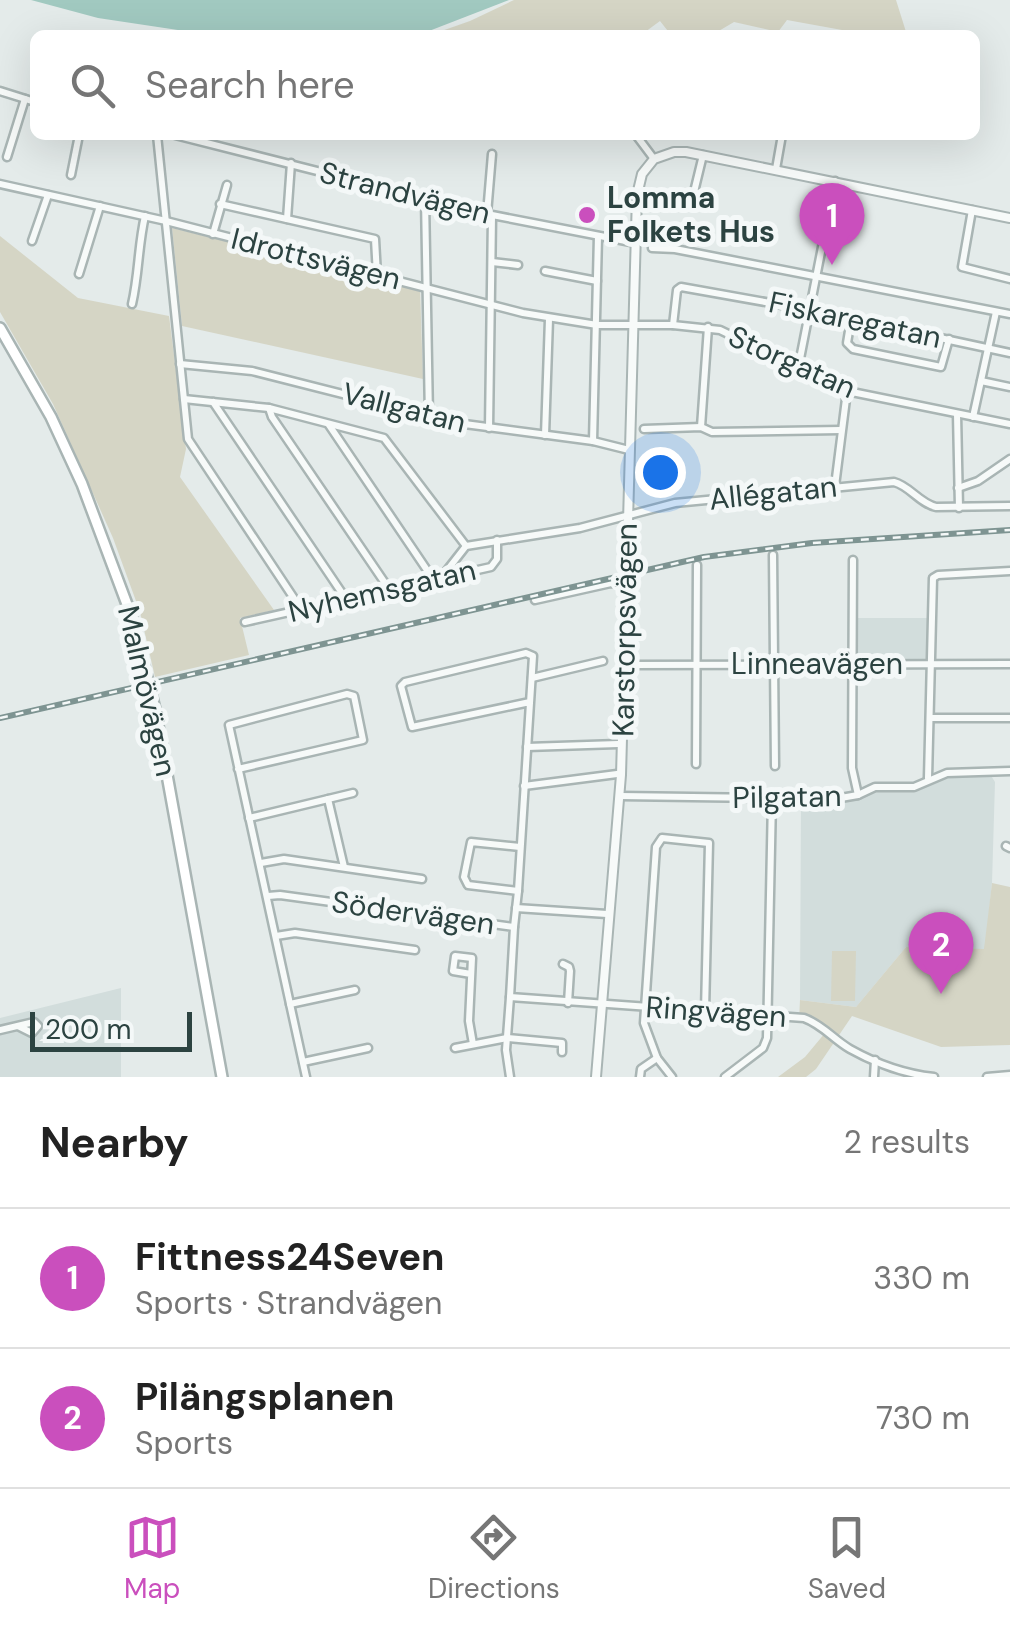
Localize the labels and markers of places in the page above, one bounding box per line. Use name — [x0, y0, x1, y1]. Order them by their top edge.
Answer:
place label: Lomma Folkets Hus — [607, 178, 775, 251]
pin: 1 — [800, 182, 864, 265]
marker: Lomma Folkets Hus — [576, 204, 598, 226]
pin: 2 — [908, 912, 974, 994]

